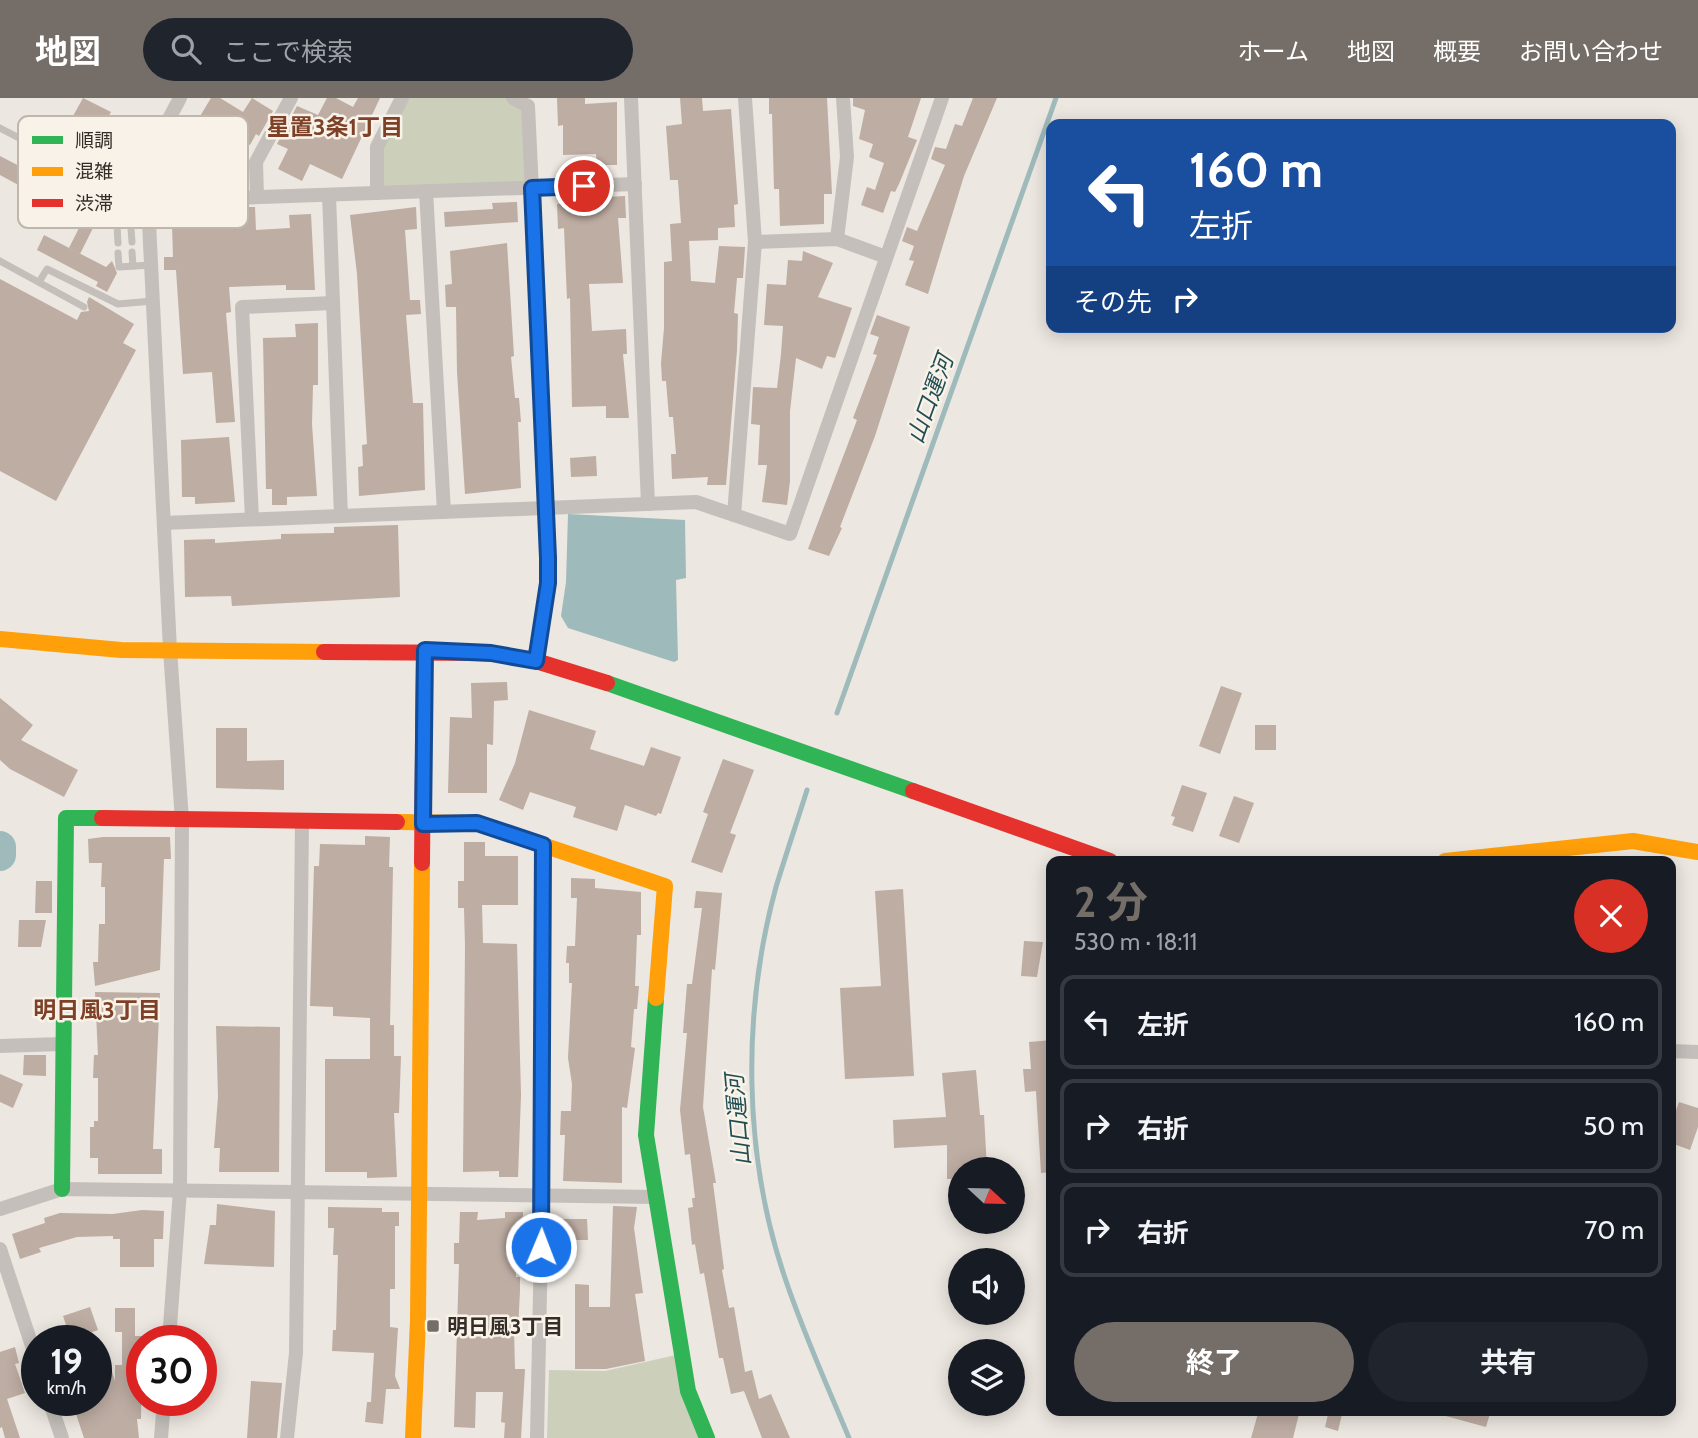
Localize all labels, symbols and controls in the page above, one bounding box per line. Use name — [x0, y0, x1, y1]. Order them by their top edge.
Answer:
search box — [143, 18, 633, 81]
icon: search — [167, 30, 205, 68]
text: 地図 — [35, 31, 101, 71]
text: ここで検索 — [223, 36, 353, 68]
text: ホーム — [1238, 37, 1309, 66]
text: 地図 — [1347, 37, 1395, 66]
text: 概要 — [1433, 37, 1481, 66]
text: お問い合わせ — [1519, 37, 1663, 66]
district label: 星置3条1丁目 — [267, 113, 403, 141]
legend — [18, 116, 248, 228]
text: 順調 — [75, 129, 113, 152]
text: 160 m — [1189, 140, 1323, 199]
icon: left — [1074, 147, 1165, 238]
pin — [554, 156, 614, 216]
text: 混雑 — [75, 160, 113, 183]
icon: arrive — [565, 167, 603, 205]
text: 渋滞 — [75, 192, 113, 215]
text: 左折 — [1189, 206, 1253, 245]
icon: right — [1166, 280, 1204, 318]
text: その先 — [1074, 286, 1152, 318]
water label: 山口運河 — [901, 347, 960, 447]
text: 2 分 — [1074, 876, 1148, 928]
button: close — [1574, 879, 1648, 953]
text: 530 m · 18:11 — [1074, 928, 1197, 956]
district label: 明日風3丁目 — [33, 996, 161, 1024]
icon: left — [1078, 1003, 1116, 1041]
text: 160 m — [1574, 1006, 1644, 1038]
text: 左折 — [1137, 1009, 1189, 1041]
water label: 山口運河 — [720, 1069, 756, 1167]
icon: right — [1078, 1107, 1116, 1145]
text: 50 m — [1583, 1110, 1644, 1142]
text: 右折 — [1137, 1113, 1189, 1145]
north arrow — [948, 1157, 1026, 1234]
map controls — [948, 1157, 1025, 1416]
position arrow — [504, 1210, 578, 1284]
icon: right — [1078, 1211, 1116, 1249]
text: 70 m — [1584, 1214, 1644, 1246]
text: 右折 — [1137, 1217, 1189, 1249]
button: sound — [948, 1248, 1025, 1325]
place label: 明日風3丁目 — [447, 1314, 563, 1339]
marker: 明日風3丁目 — [425, 1318, 441, 1334]
button: 終了 — [1074, 1322, 1354, 1402]
button: 共有 — [1368, 1322, 1648, 1402]
speed limit sign: 30 — [126, 1325, 217, 1416]
button: layers — [948, 1339, 1025, 1416]
text: 19 — [50, 1340, 83, 1383]
text: km/h — [47, 1377, 86, 1399]

